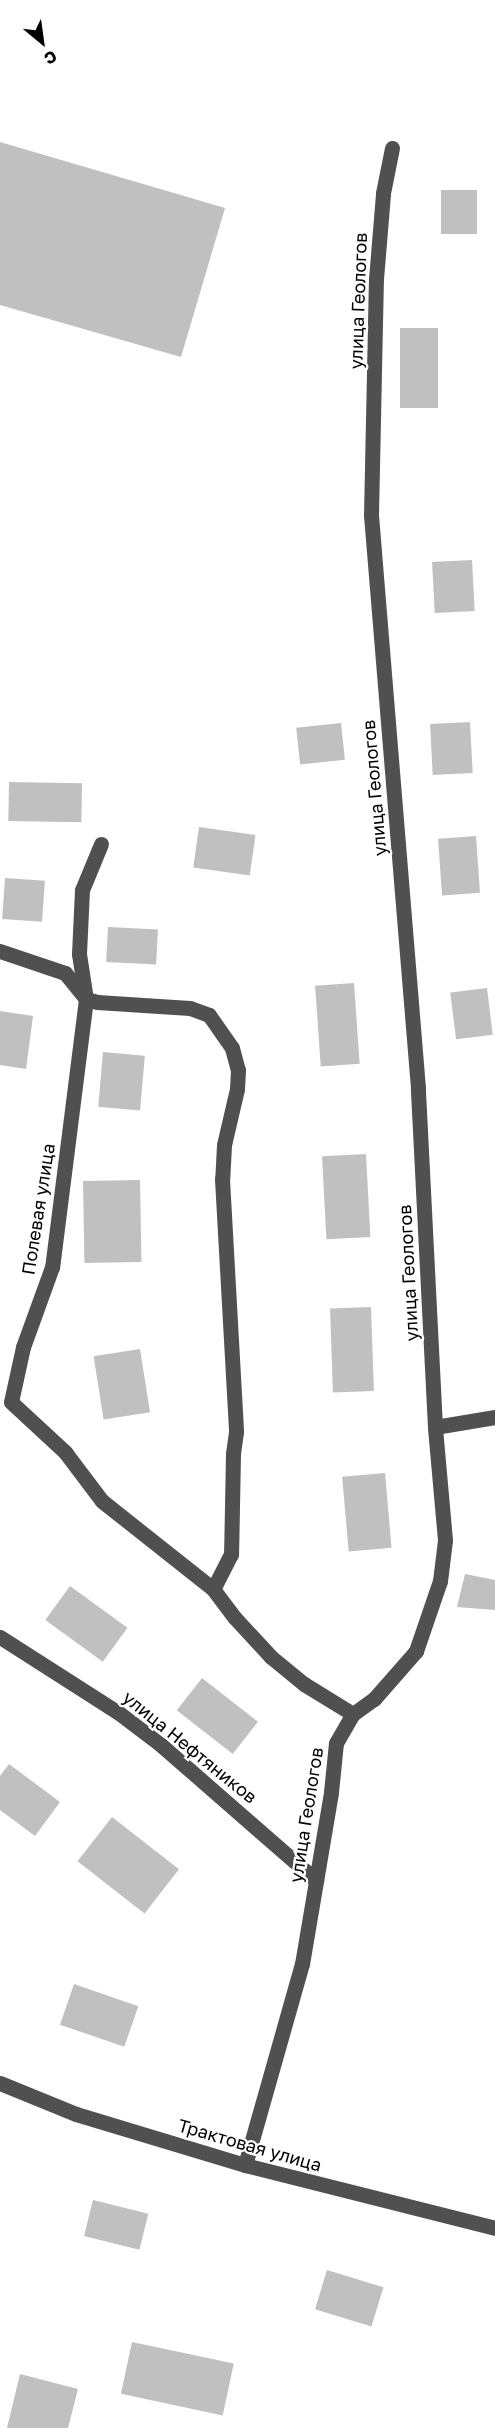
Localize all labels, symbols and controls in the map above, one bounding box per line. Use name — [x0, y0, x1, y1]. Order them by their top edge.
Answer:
north arrow — [12, 12, 72, 72]
text: С — [41, 46, 61, 69]
street label: улица Геологов — [345, 232, 371, 370]
street label: улица Геологов — [357, 719, 391, 857]
street label: Полевая улица — [17, 1142, 59, 1276]
street label: улица Геологов — [394, 1204, 422, 1342]
street label: улица Нефтяников — [119, 1686, 261, 1808]
street label: улица Геологов — [285, 1746, 327, 1884]
street label: Трактовая улица — [176, 2114, 324, 2176]

